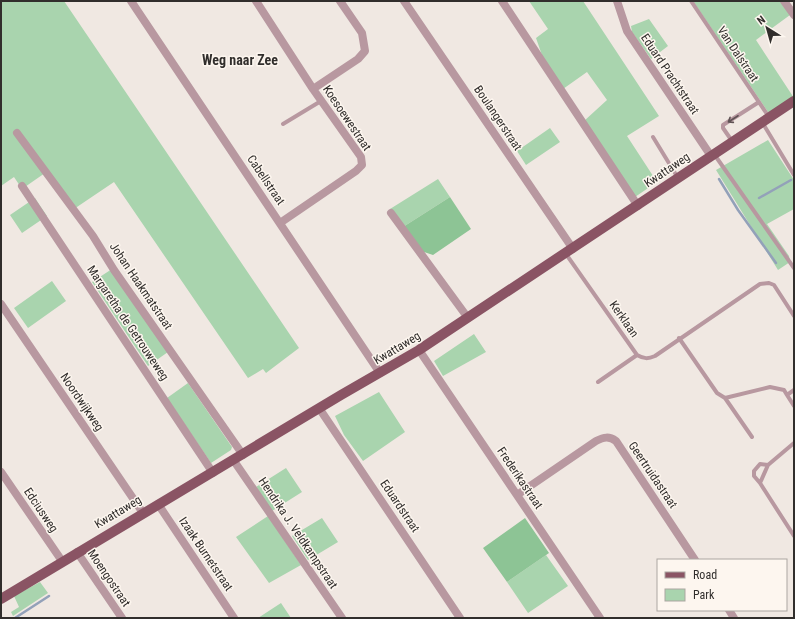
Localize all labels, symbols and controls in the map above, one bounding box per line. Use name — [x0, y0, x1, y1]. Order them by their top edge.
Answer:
north arrow — [747, 8, 787, 48]
text: N — [755, 13, 768, 28]
street label: Van Dalstraat — [714, 24, 762, 85]
street label: Eduard Prachtstraat — [638, 31, 702, 117]
district label: Weg naar Zee — [202, 52, 278, 68]
street label: Koesoewestraat — [320, 83, 374, 154]
street label: Boulangerstraat — [471, 83, 525, 154]
one-way arrow — [728, 115, 739, 123]
street label: Kwattaweg — [642, 150, 692, 190]
street label: Cabellstraat — [244, 152, 288, 208]
street label: Johan Haakmatstraat — [107, 240, 176, 333]
street label: Margaretha de Getrouweweg — [84, 263, 172, 383]
street label: Kerklaan — [606, 298, 642, 340]
street label: Kwattaweg — [371, 329, 423, 367]
street label: Noordwijkweg — [57, 370, 107, 434]
street label: Geertruidastraat — [626, 439, 681, 511]
street label: Frederikastraat — [494, 444, 546, 512]
street label: Hendrika J. Veldkampstraat — [255, 475, 341, 592]
street label: Eduardstraat — [377, 477, 423, 535]
street label: Edciusweg — [21, 485, 61, 535]
street label: Kwattaweg — [92, 493, 144, 531]
street label: Izaak Burnetstraat — [176, 514, 236, 594]
street label: Moengostraat — [85, 547, 133, 610]
legend — [657, 559, 787, 611]
text: Road — [693, 568, 717, 582]
text: Park — [693, 588, 715, 602]

